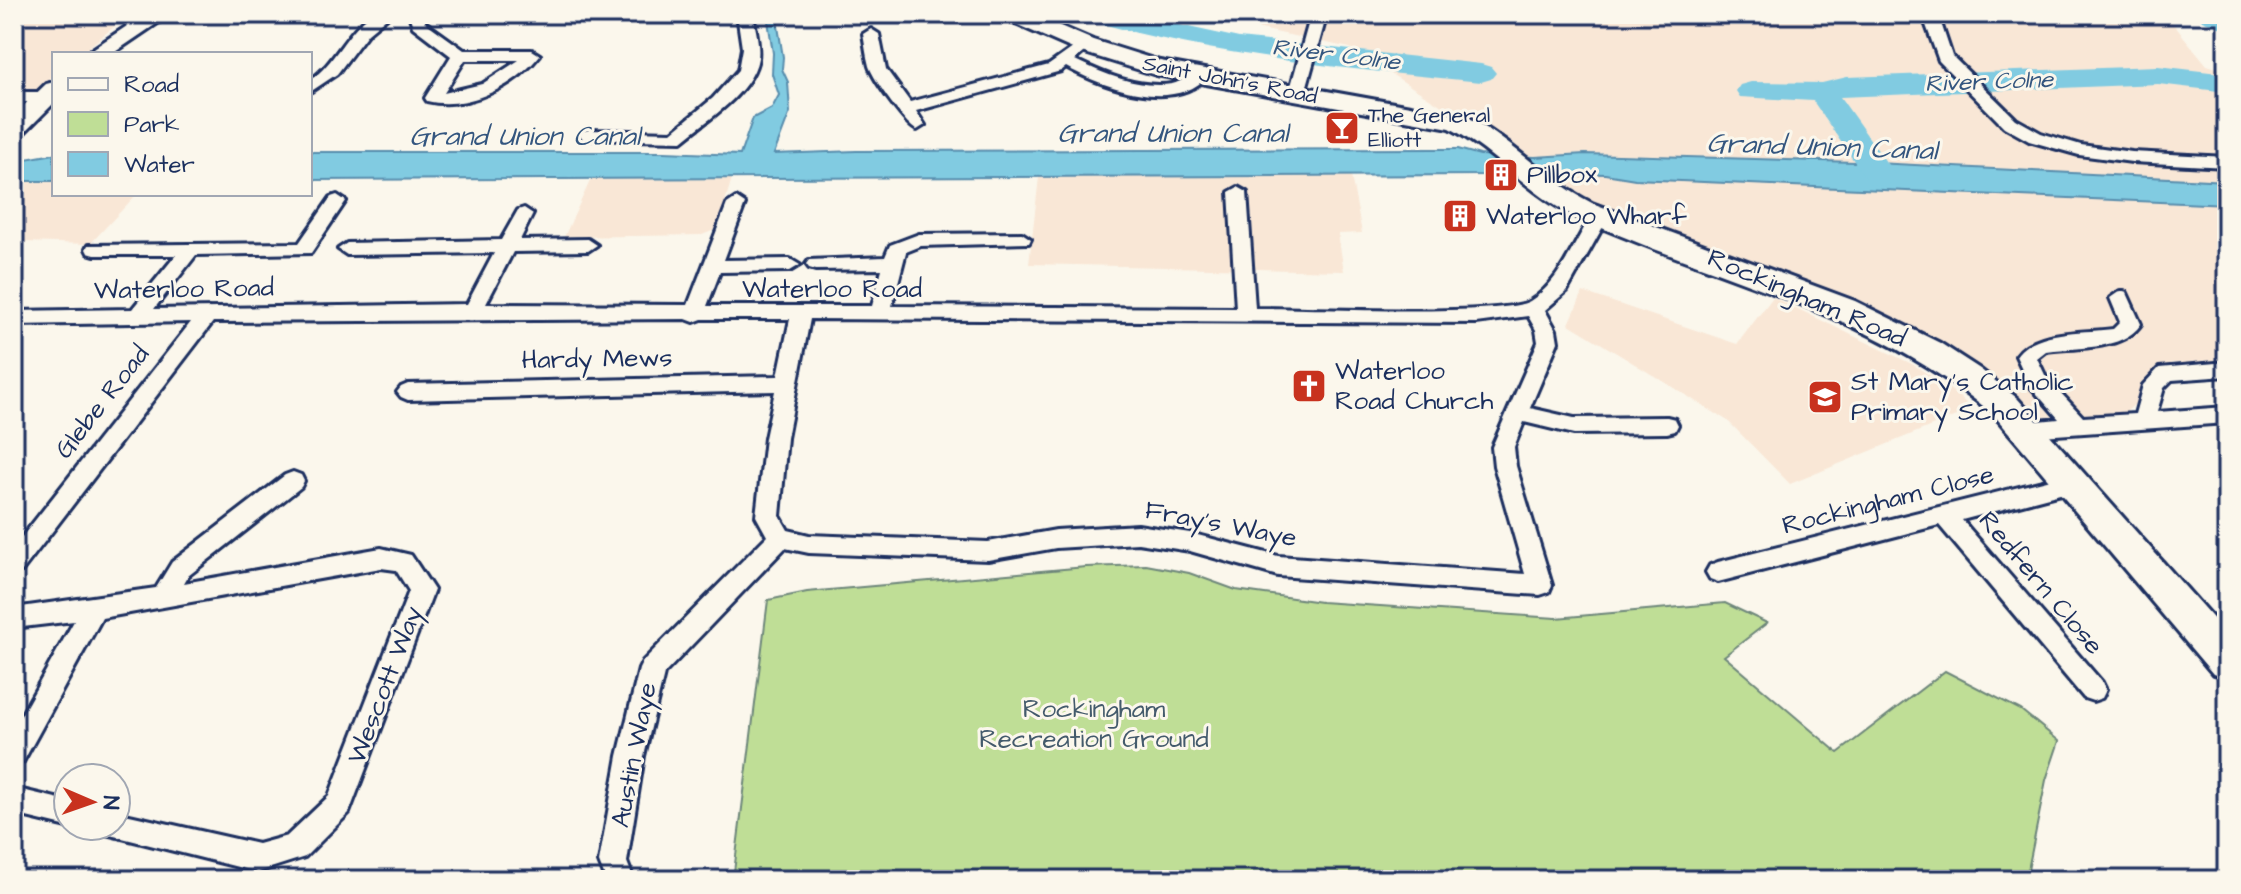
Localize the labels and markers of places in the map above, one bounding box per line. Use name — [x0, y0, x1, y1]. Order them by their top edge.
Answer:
place label: The General Elliott — [1368, 100, 1490, 156]
bar icon: The General Elliott — [1323, 109, 1361, 147]
building icon: Pillbox — [1482, 156, 1520, 194]
place label: Pillbox — [1527, 157, 1598, 193]
building icon: Waterloo Wharf — [1441, 197, 1479, 235]
place label: Waterloo Wharf — [1486, 198, 1687, 234]
place label: Waterloo Road Church — [1335, 353, 1493, 419]
place label: St Mary's Catholic Primary School — [1851, 364, 2074, 432]
church icon: Waterloo Road Church — [1290, 367, 1328, 405]
school or university icon: St Mary's Catholic Primary School — [1806, 378, 1844, 416]

